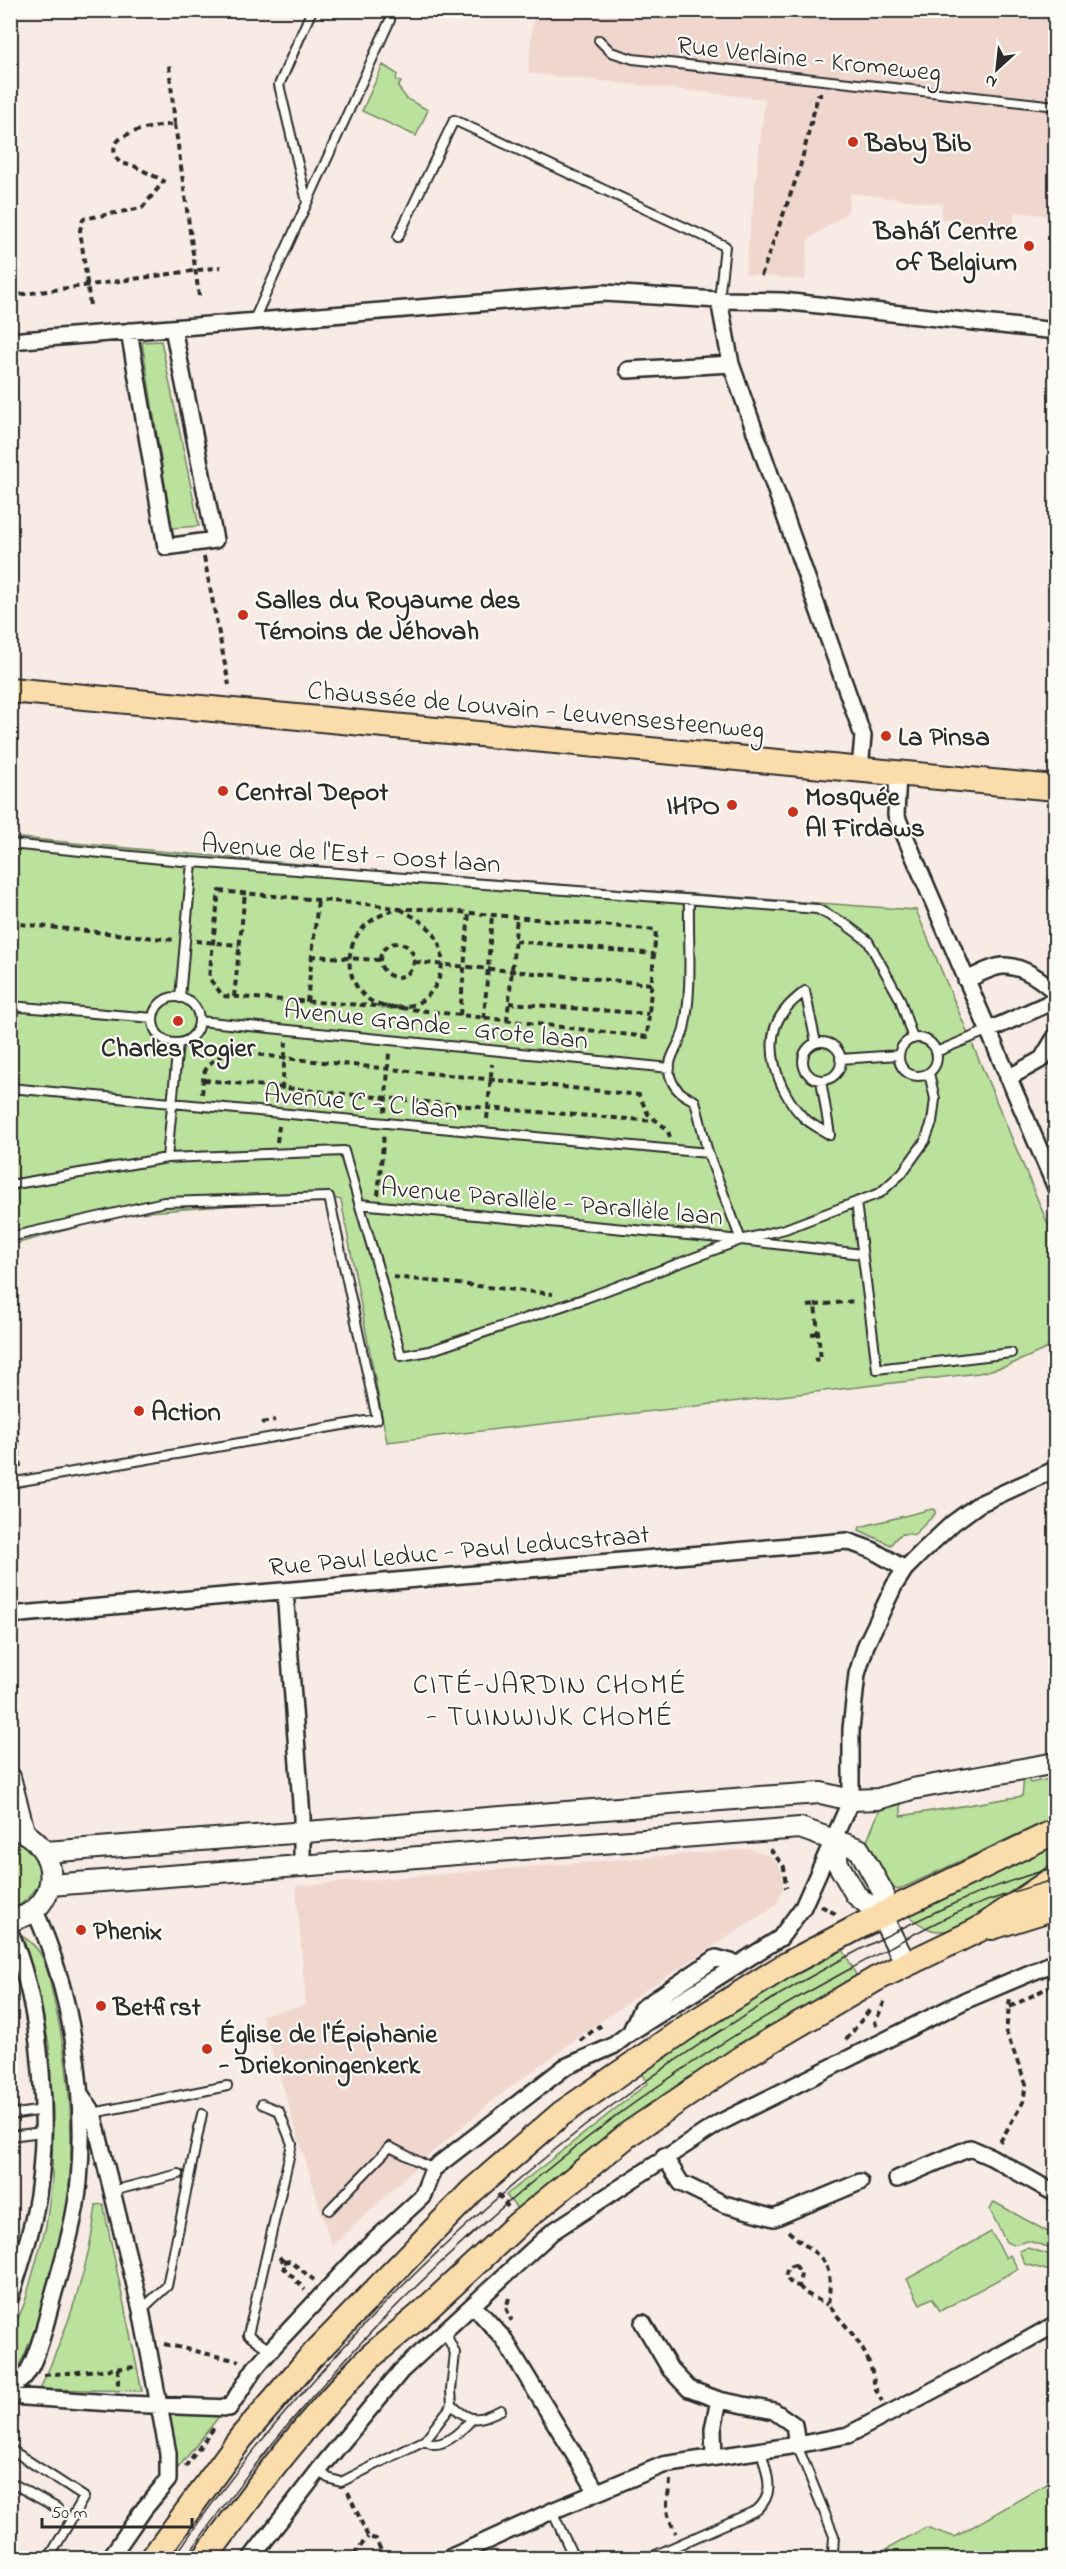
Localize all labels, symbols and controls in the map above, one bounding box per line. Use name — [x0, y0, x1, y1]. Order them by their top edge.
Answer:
street label: Rue Verlaine - Kromeweg — [675, 27, 943, 94]
north arrow — [967, 39, 1027, 99]
text: N — [981, 67, 1001, 94]
place label: Baby Bib — [863, 125, 972, 164]
marker: Baby Bib — [846, 135, 860, 149]
place label: Bahá’í Centre of Belgium — [872, 213, 1018, 284]
marker: Bahá’í Centre of Belgium — [1022, 239, 1036, 253]
place label: Salles du Royaume des Témoins de Jéhovah — [255, 582, 521, 652]
marker: Salles du Royaume des Témoins de Jéhovah — [236, 608, 250, 622]
street label: Chaussée de Louvain - Leuvensesteenweg — [306, 672, 766, 751]
place label: La Pinsa — [898, 719, 990, 758]
marker: La Pinsa — [879, 729, 893, 743]
place label: Central Depot — [235, 774, 389, 813]
place label: Mosquée Al Firdaws — [805, 779, 925, 849]
marker: Central Depot — [216, 784, 230, 798]
place label: IHPO — [666, 788, 720, 827]
marker: IHPO — [725, 798, 739, 812]
marker: Mosquée Al Firdaws — [786, 805, 800, 819]
street label: Avenue de l'Est - Oost laan — [200, 826, 502, 885]
street label: Avenue Grande - Grote laan — [282, 991, 590, 1062]
marker: Charles Rogier — [171, 1014, 185, 1028]
place label: Charles Rogier — [101, 1030, 256, 1070]
street label: Avenue C - C laan — [262, 1076, 459, 1131]
street label: Avenue Parallèle - Parallèle laan — [379, 1169, 725, 1238]
place label: Action — [151, 1394, 221, 1433]
marker: Action — [132, 1404, 146, 1418]
street label: Rue Paul Leduc - Paul Leducstraat — [267, 1516, 651, 1589]
district label: CITÉ-JARDIN CHOMÉ - TUINWIJK CHOMÉ — [413, 1666, 687, 1739]
place label: Phenix — [93, 1913, 162, 1952]
marker: Phenix — [74, 1923, 88, 1937]
place label: Betfirst — [111, 1989, 202, 2028]
marker: Betfirst — [94, 1999, 108, 2013]
place label: Église de l'Épiphanie - Driekoningenkerk — [218, 2016, 438, 2087]
marker: Église de l'Épiphanie - Driekoningenkerk — [200, 2042, 214, 2056]
scale bar — [42, 2491, 192, 2529]
text: 50 m — [51, 2501, 88, 2527]

